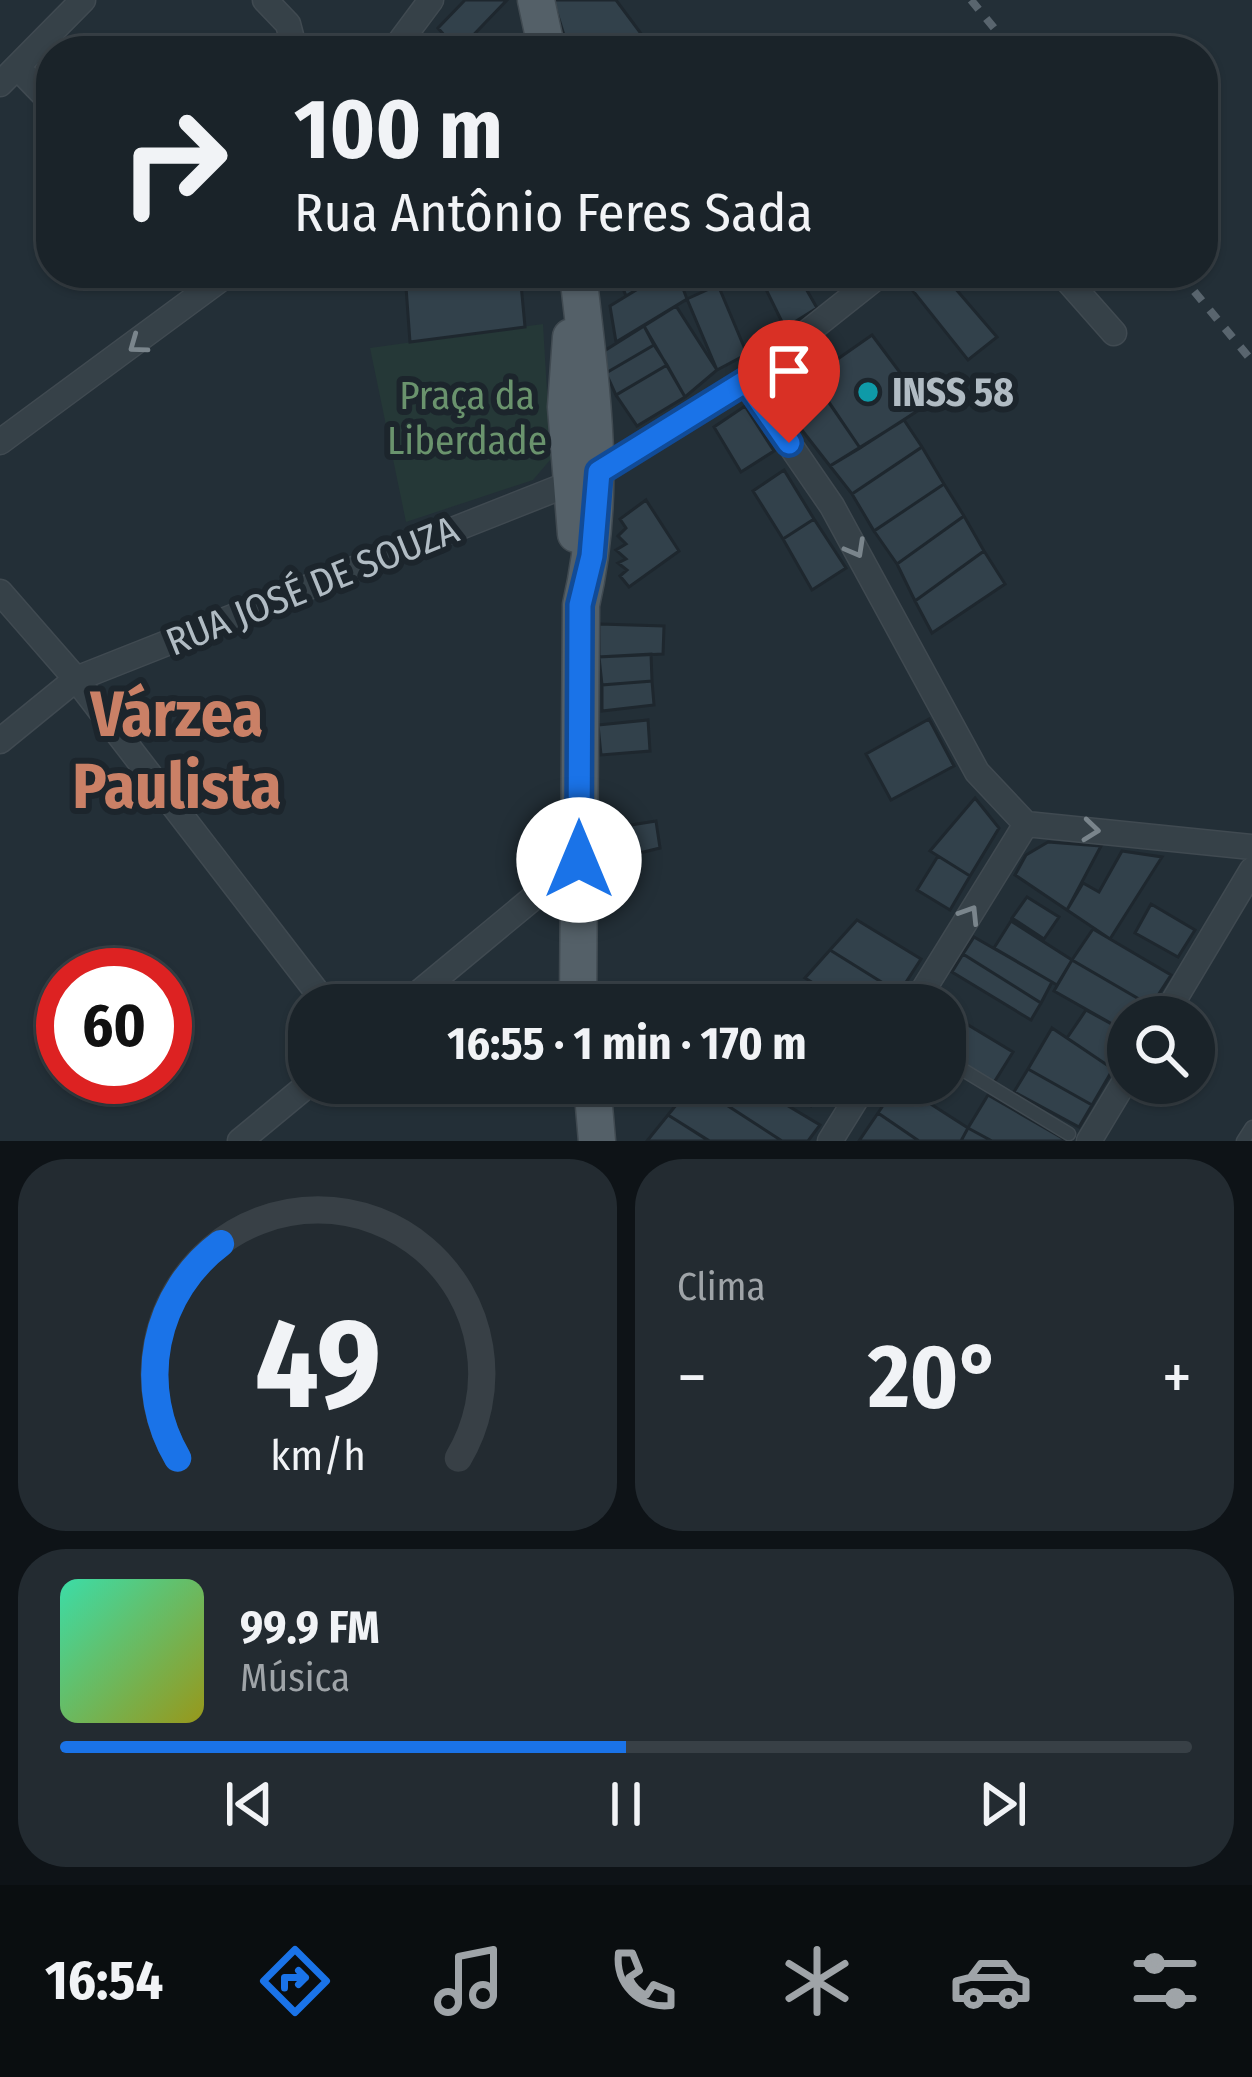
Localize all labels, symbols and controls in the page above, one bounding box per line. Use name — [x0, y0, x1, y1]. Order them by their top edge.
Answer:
text: 100 m — [294, 79, 503, 180]
icon: right — [96, 84, 252, 240]
text: Rua Antônio Feres Sada — [294, 181, 813, 245]
pin — [738, 320, 840, 443]
one-way arrow — [128, 331, 150, 353]
icon: arrive — [756, 338, 822, 404]
place label: INSS 58 — [892, 370, 1014, 416]
park label: Praça da Liberdade — [387, 373, 547, 464]
marker: INSS 58 — [855, 379, 881, 405]
street label: RUA JOSÉ DE SOUZA — [160, 506, 465, 665]
one-way arrow — [841, 537, 864, 558]
district label: Várzea Paulista — [72, 677, 282, 825]
position arrow — [516, 797, 642, 923]
one-way arrow — [1082, 817, 1101, 842]
one-way arrow — [956, 905, 978, 927]
speed limit sign: 60 — [36, 948, 192, 1104]
map controls — [1107, 996, 1215, 1104]
button: search — [1107, 996, 1215, 1104]
text: 16:55 · 1 min · 170 m — [447, 1017, 807, 1071]
text: Clima — [677, 1264, 766, 1310]
text: 49 — [254, 1290, 381, 1440]
text: 20° — [868, 1323, 1001, 1431]
text: − — [677, 1338, 707, 1417]
text: + — [1162, 1338, 1192, 1417]
text: km/h — [270, 1430, 365, 1481]
text: 99.9 FM — [240, 1601, 380, 1655]
text: Música — [240, 1655, 350, 1701]
icon: previous — [216, 1771, 282, 1837]
icon: pause — [593, 1771, 659, 1837]
icon: next — [970, 1771, 1036, 1837]
icon: directions — [253, 1939, 337, 2023]
icon: music — [427, 1939, 511, 2023]
icon: phone — [601, 1939, 685, 2023]
icon: climate — [775, 1939, 859, 2023]
icon: car — [949, 1939, 1033, 2023]
icon: filters — [1123, 1939, 1207, 2023]
text: 16:54 — [45, 1949, 163, 2013]

